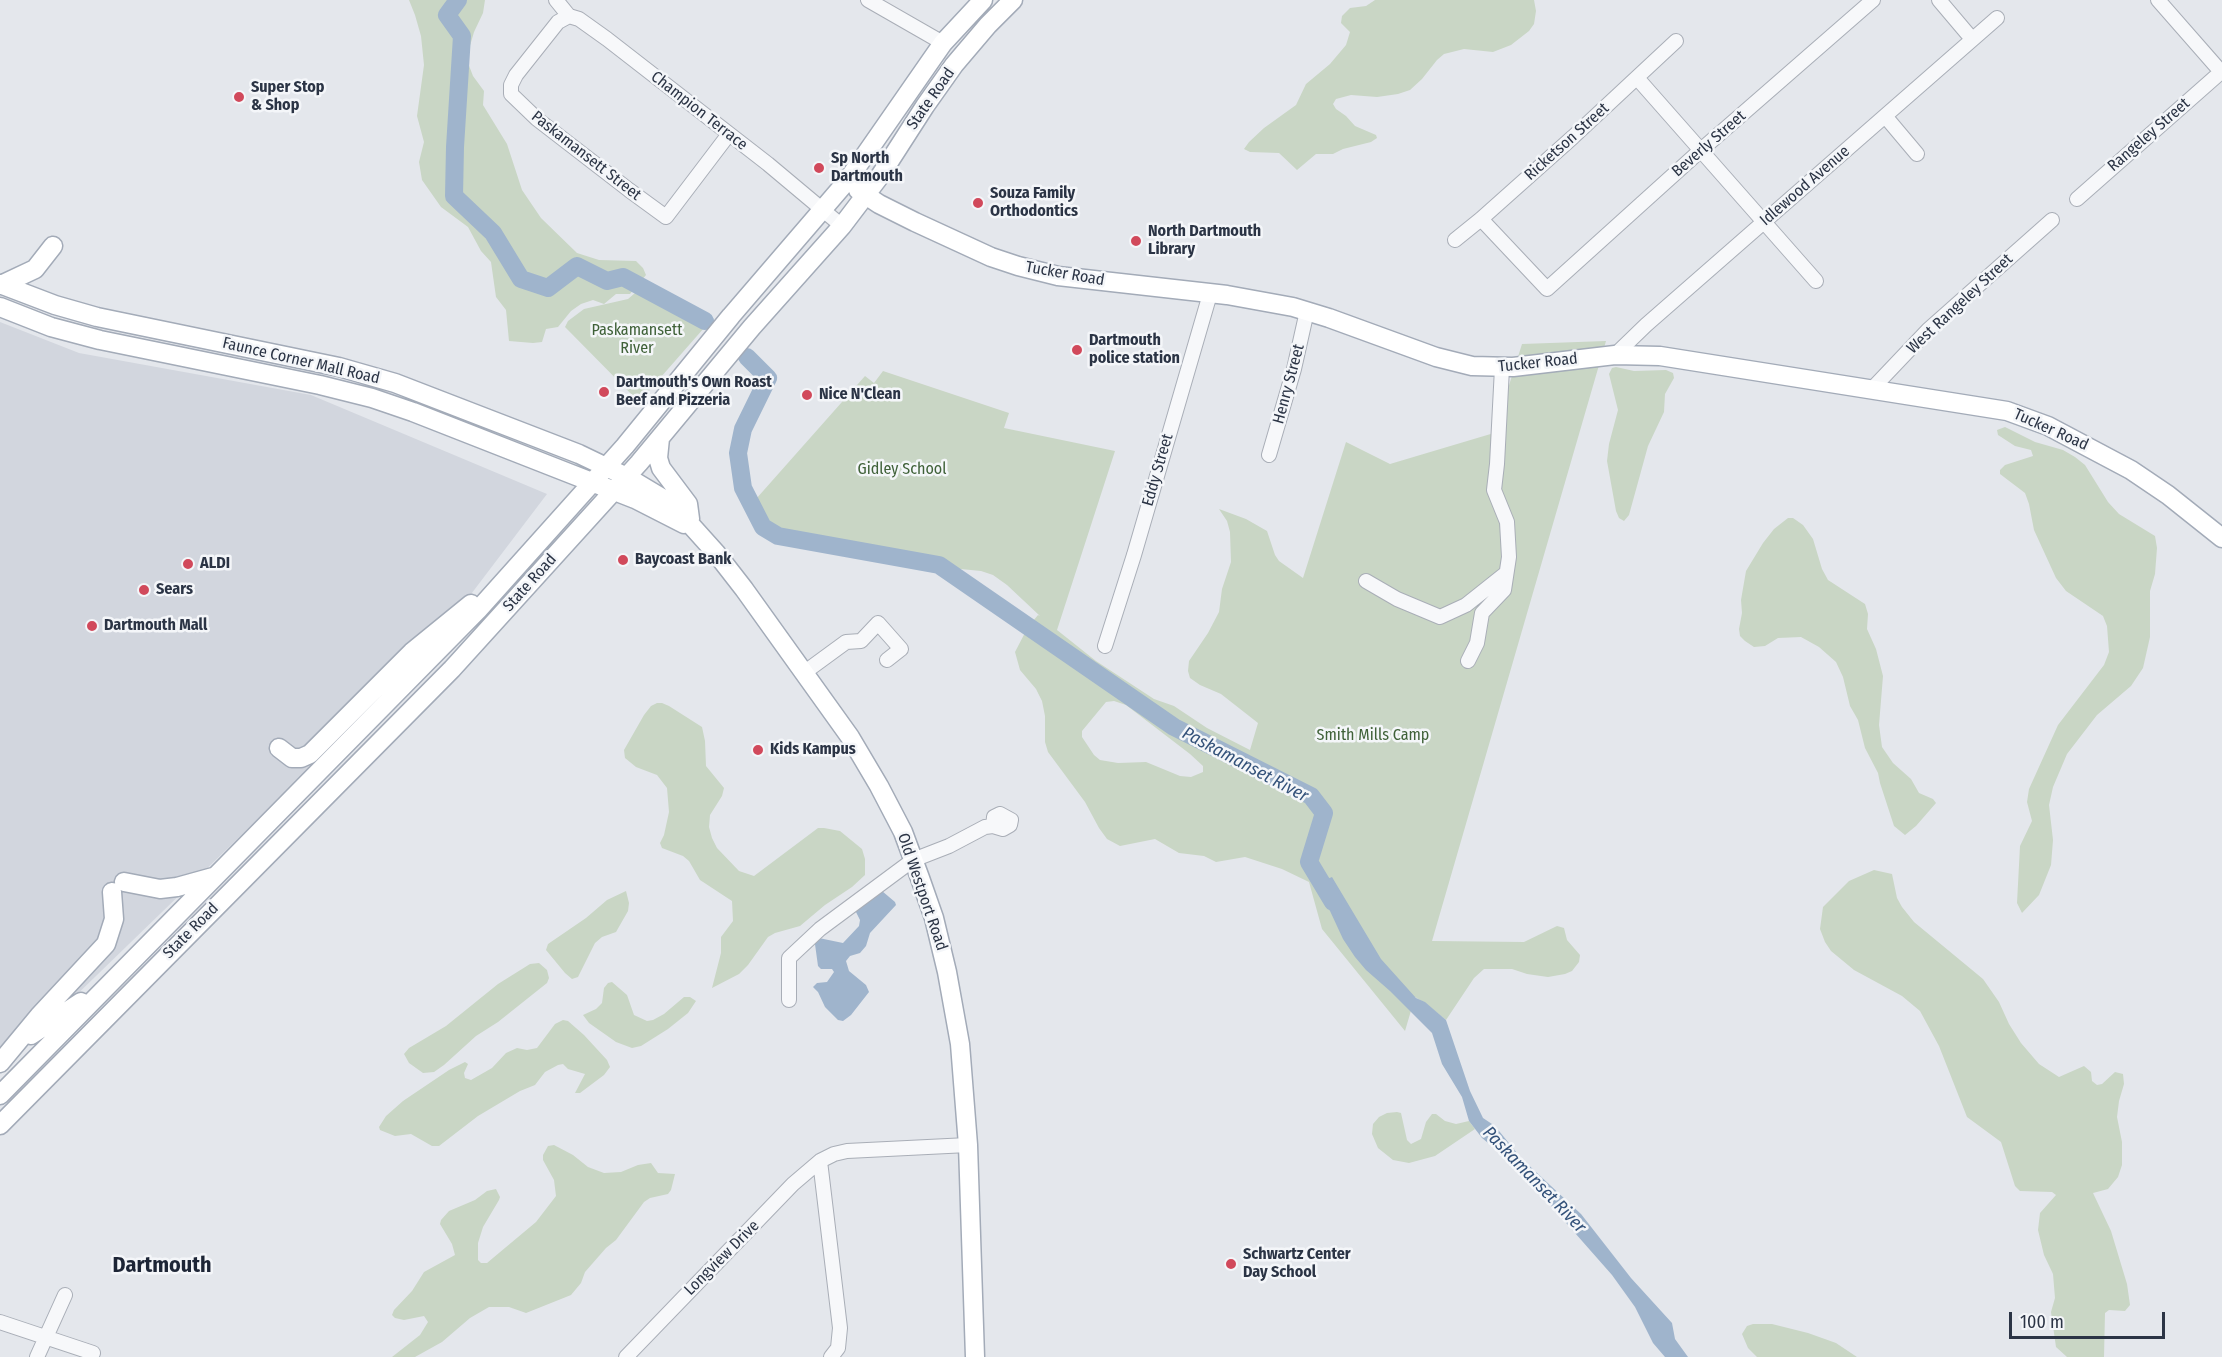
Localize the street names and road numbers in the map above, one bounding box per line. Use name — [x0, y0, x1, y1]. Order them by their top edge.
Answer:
street label: State Road — [903, 65, 959, 133]
street label: Champion Terrace — [647, 67, 751, 155]
street label: Rangeley Street — [2104, 94, 2194, 176]
street label: Ricketson Street — [1521, 99, 1613, 185]
street label: Paskamansett Street — [527, 107, 645, 205]
street label: Beverly Street — [1668, 107, 1750, 181]
street label: Idlewood Avenue — [1756, 142, 1854, 230]
street label: West Rangeley Street — [1903, 250, 2017, 358]
street label: Tucker Road — [1024, 258, 1106, 290]
street label: Faunce Corner Mall Road — [220, 334, 382, 388]
street label: Henry Street — [1269, 342, 1309, 426]
street label: Tucker Road — [1497, 349, 1579, 377]
street label: Tucker Road — [2011, 405, 2091, 455]
street label: Eddy Street — [1138, 432, 1178, 508]
street label: State Road — [499, 550, 561, 616]
street label: Old Westport Road — [893, 831, 951, 953]
street label: State Road — [159, 899, 223, 963]
street label: Longview Drive — [680, 1216, 764, 1300]

